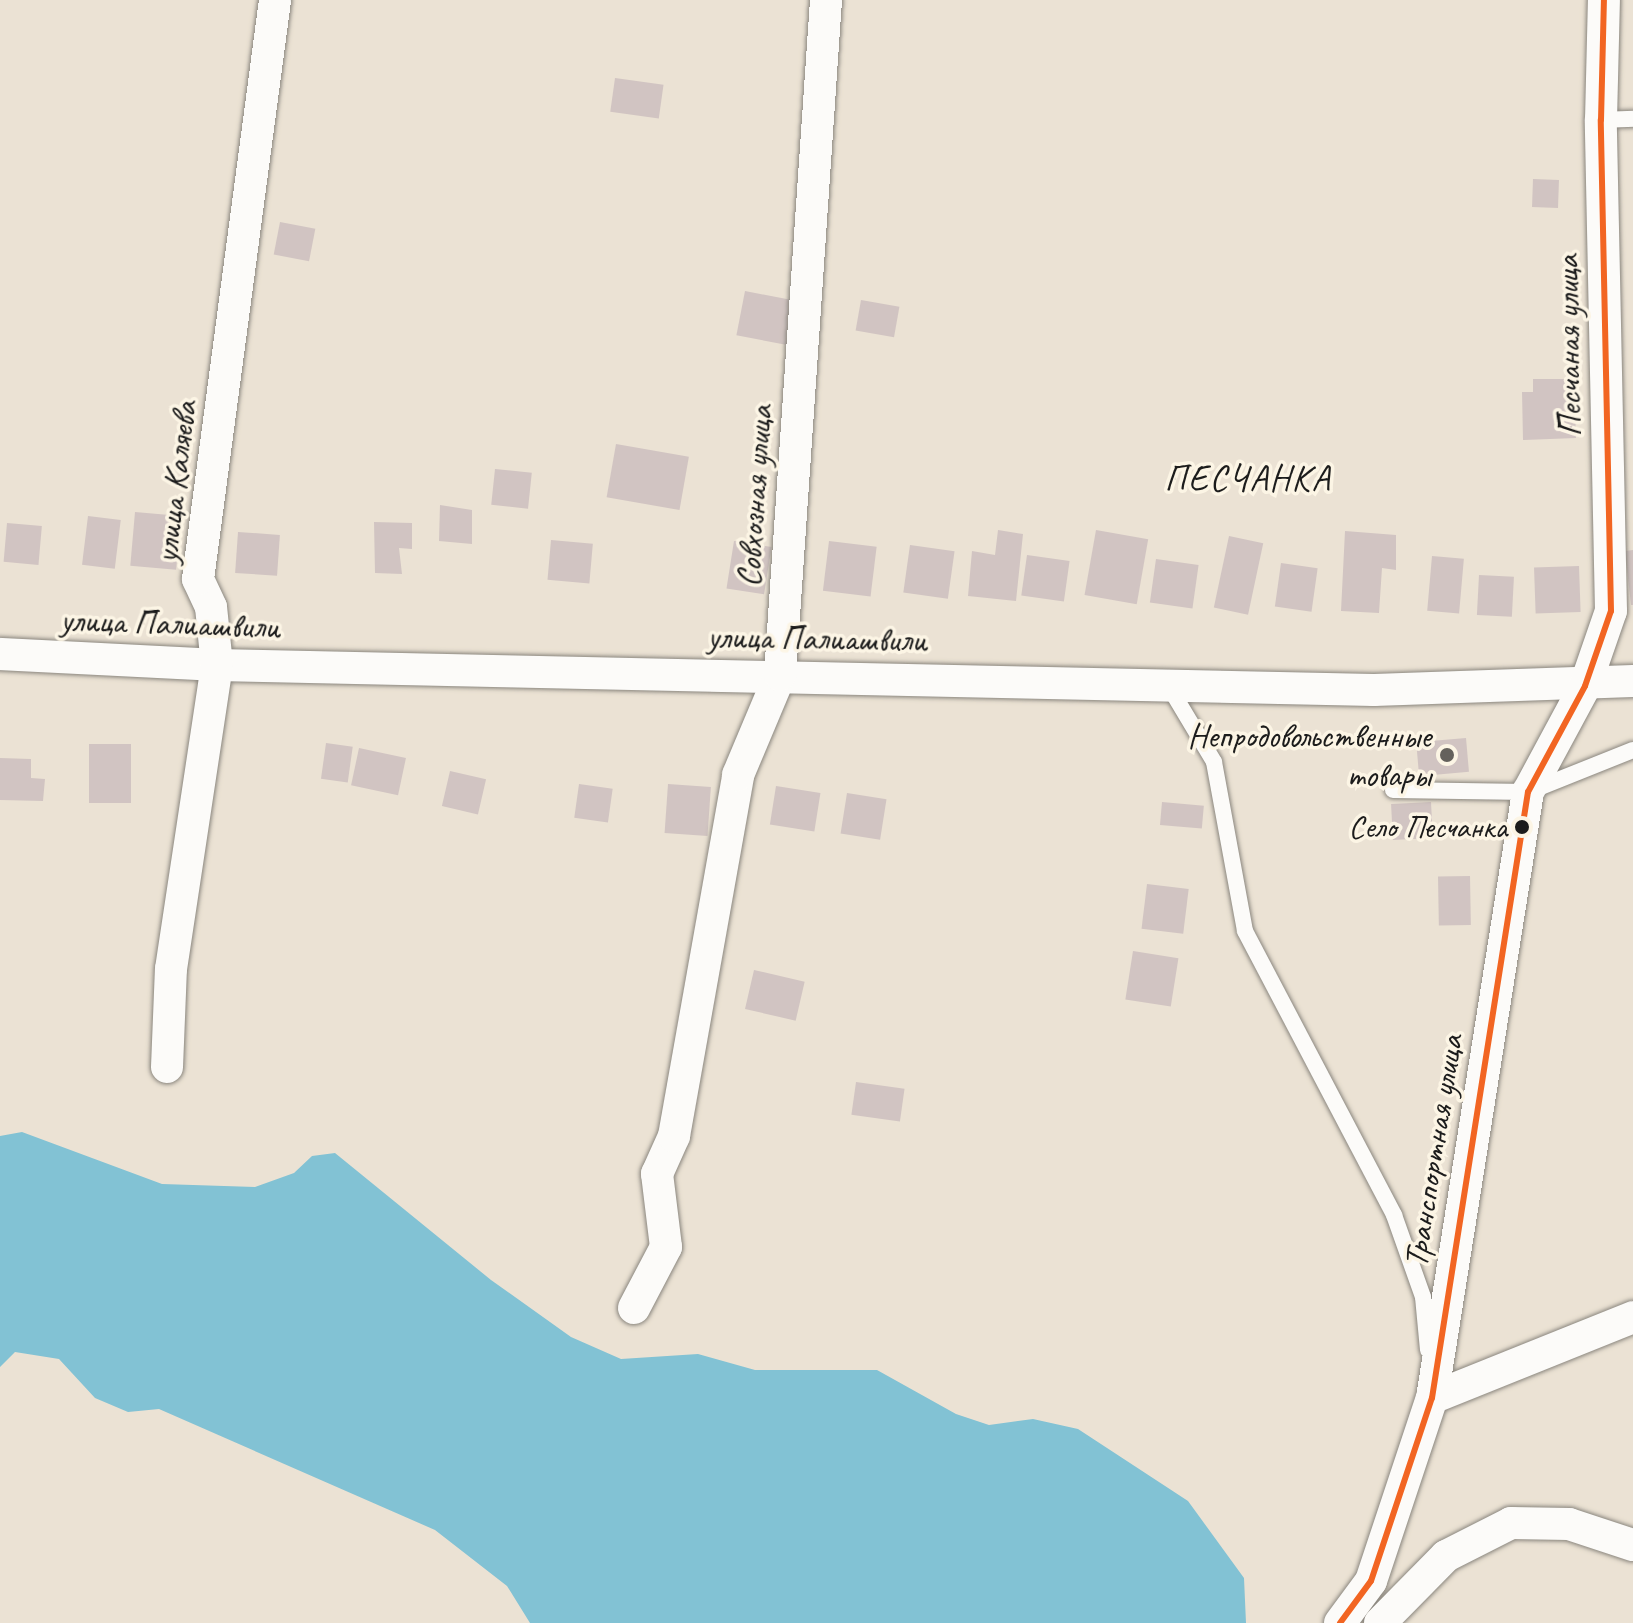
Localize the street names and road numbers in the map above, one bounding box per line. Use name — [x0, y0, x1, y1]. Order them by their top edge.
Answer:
street label: Песчаная улица — [1546, 254, 1590, 438]
street label: улица Каляева — [145, 398, 205, 566]
street label: Совхозная улица — [727, 402, 781, 590]
street label: улица Палиашвили — [59, 599, 281, 647]
street label: улица Палиашвили — [706, 616, 928, 660]
street label: Транспортная улица — [1394, 1030, 1472, 1272]

